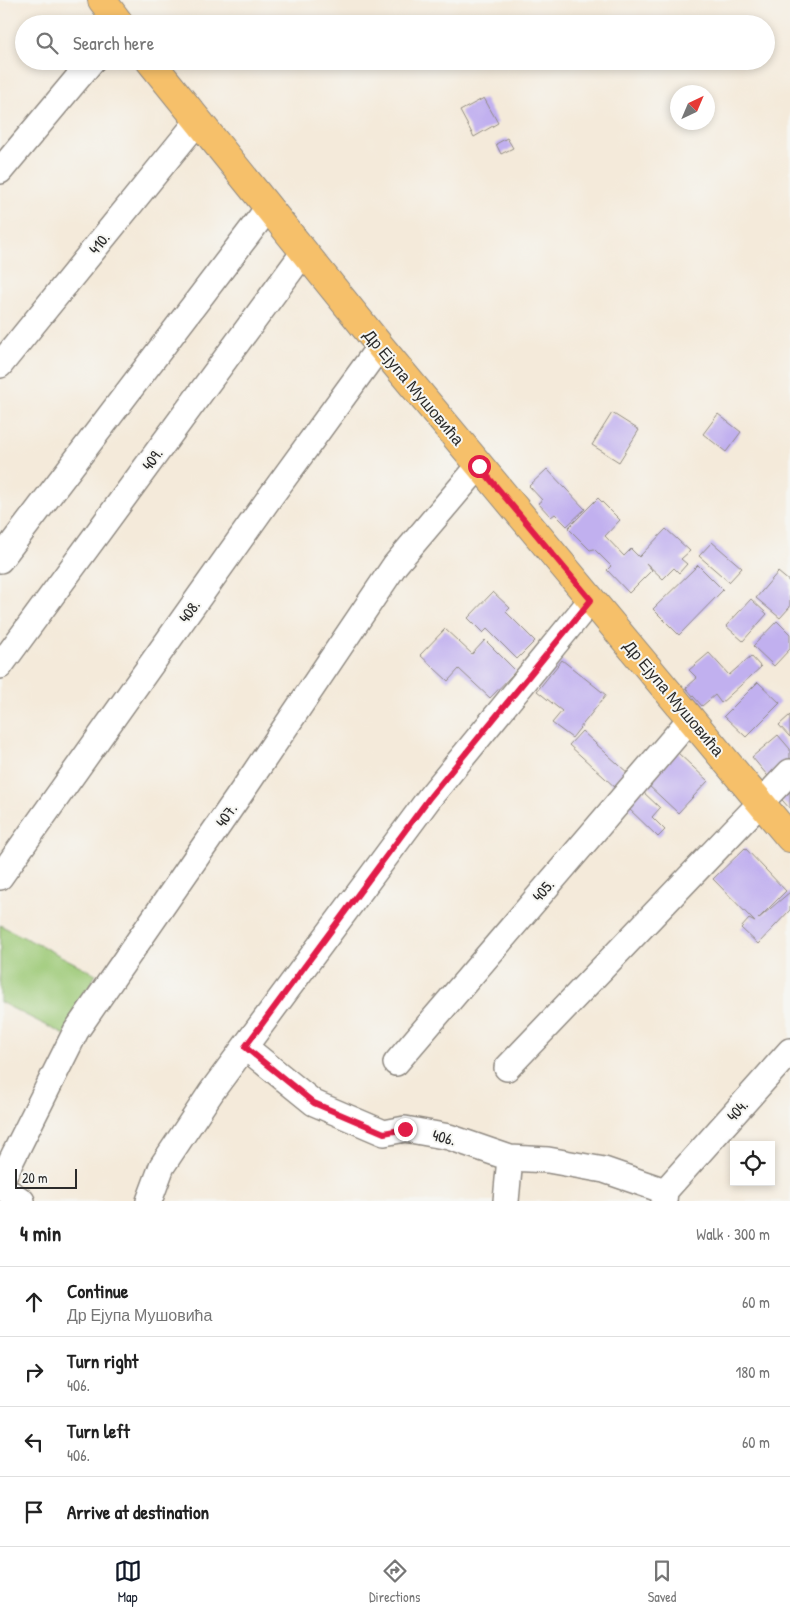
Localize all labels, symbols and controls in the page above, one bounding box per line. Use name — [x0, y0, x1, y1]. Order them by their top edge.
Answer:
search box — [15, 15, 775, 70]
icon: search — [33, 29, 61, 57]
text: Search here — [73, 30, 154, 56]
north arrow — [670, 85, 715, 130]
street label: 410. — [83, 227, 115, 259]
street label: Др Ејупа Мушовића — [359, 324, 469, 450]
street label: 409. — [136, 443, 168, 475]
route start — [468, 455, 491, 478]
street label: 408. — [173, 595, 205, 627]
street label: Др Ејупа Мушовића — [619, 635, 729, 761]
street label: 407. — [210, 799, 242, 831]
street label: 405. — [527, 874, 559, 906]
street label: 404. — [721, 1094, 753, 1126]
route end — [394, 1118, 417, 1141]
street label: 406. — [430, 1124, 458, 1150]
map controls — [730, 1141, 775, 1186]
button: locate — [730, 1141, 775, 1186]
scale bar — [15, 1166, 78, 1189]
text: 20 m — [22, 1168, 48, 1187]
text: 4 min — [20, 1219, 61, 1248]
text: Walk · 300 m — [696, 1223, 770, 1245]
text: Continue — [67, 1278, 128, 1304]
icon: ahead — [20, 1288, 48, 1316]
text: 60 m — [742, 1291, 770, 1313]
text: Др Ејупа Мушовића — [67, 1304, 212, 1326]
text: Turn right — [67, 1348, 138, 1374]
icon: right — [20, 1358, 48, 1386]
text: 180 m — [736, 1361, 770, 1383]
text: 406. — [67, 1374, 90, 1396]
text: Turn left — [67, 1418, 130, 1444]
icon: left — [20, 1428, 48, 1456]
text: 60 m — [742, 1431, 770, 1453]
text: 406. — [67, 1444, 90, 1466]
icon: arrive — [20, 1498, 48, 1526]
text: Arrive at destination — [67, 1499, 209, 1525]
tab: Map — [114, 1557, 142, 1606]
tab: Directions — [369, 1557, 420, 1606]
tab: Saved — [648, 1557, 676, 1606]

